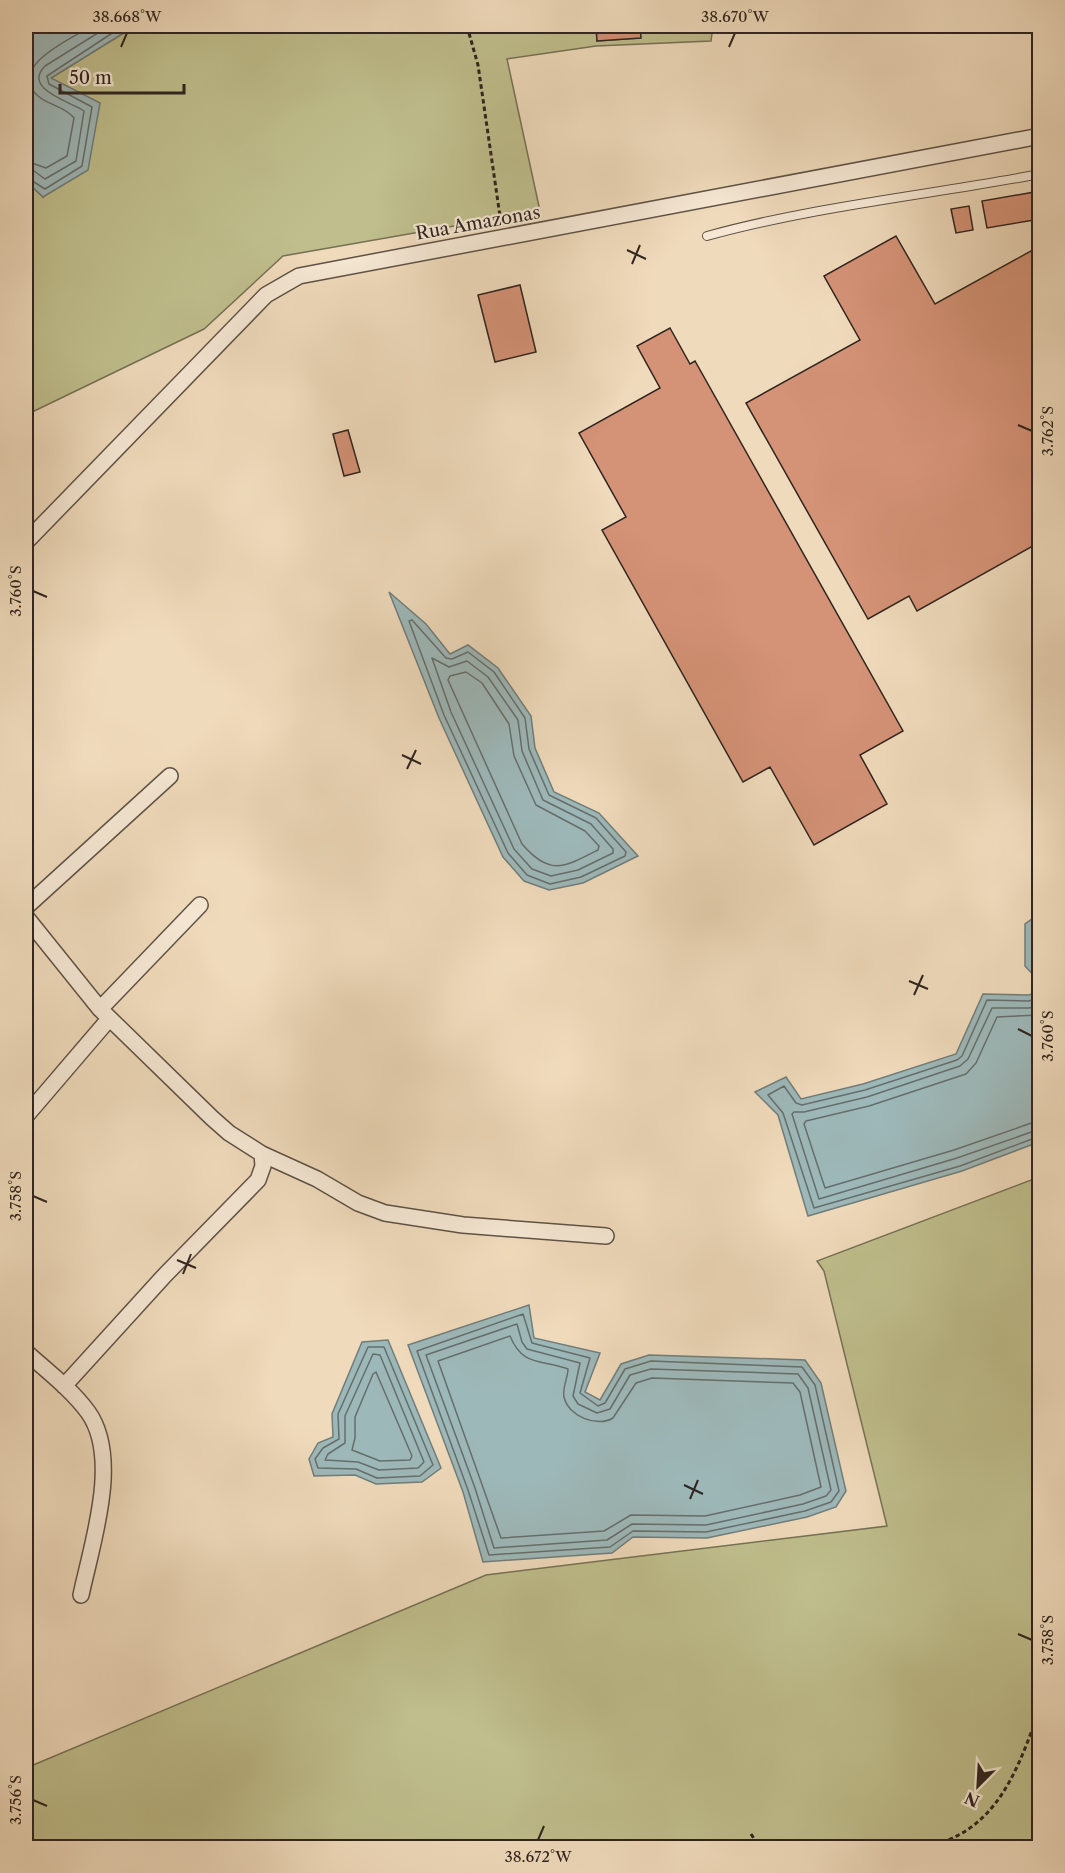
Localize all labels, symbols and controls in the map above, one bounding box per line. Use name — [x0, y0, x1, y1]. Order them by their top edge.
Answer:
text: 38.668°W — [93, 7, 162, 26]
text: 38.670°W — [701, 7, 770, 26]
scale bar — [60, 57, 184, 95]
text: 50 m — [69, 67, 112, 89]
street label: Rua Amazonas — [414, 201, 542, 245]
text: 3.762°S — [1038, 406, 1057, 456]
text: 3.760°S — [6, 565, 25, 617]
text: 3.760°S — [1038, 1010, 1057, 1062]
text: 3.758°S — [6, 1171, 25, 1221]
text: 3.758°S — [1038, 1615, 1057, 1665]
north arrow — [948, 1756, 1008, 1816]
text: 3.756°S — [6, 1775, 25, 1825]
text: N — [961, 1788, 982, 1812]
text: 38.672°W — [504, 1847, 572, 1866]

